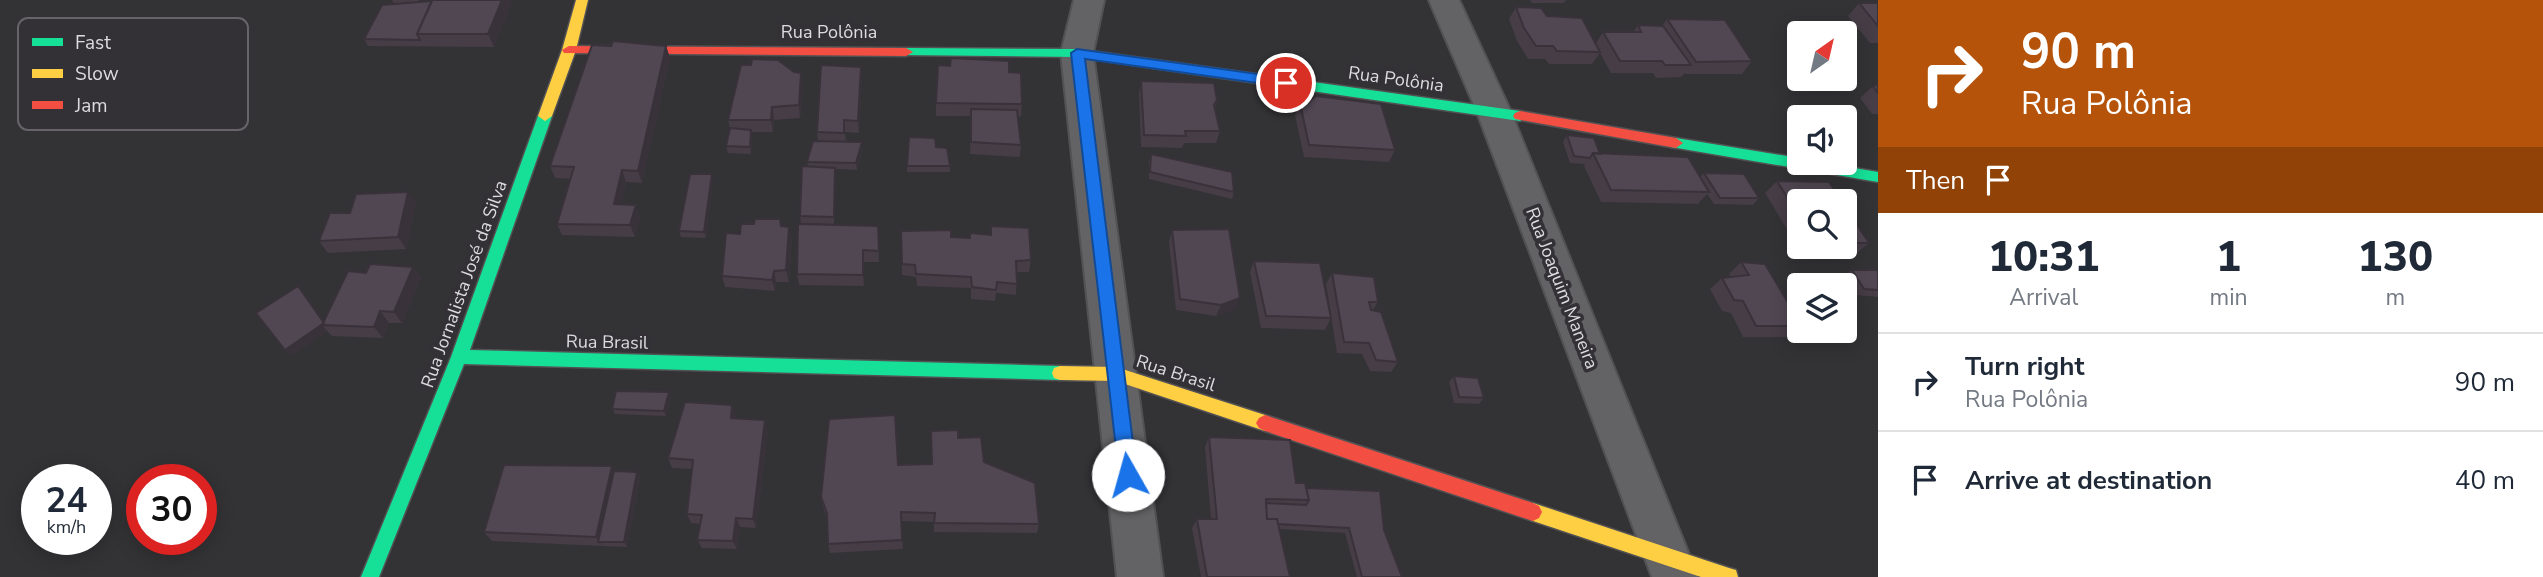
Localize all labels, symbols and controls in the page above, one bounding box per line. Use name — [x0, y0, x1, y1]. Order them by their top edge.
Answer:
legend — [18, 18, 248, 130]
text: 90 m — [2021, 18, 2136, 85]
street label: Rua Polônia — [781, 20, 877, 44]
north arrow — [1787, 21, 1857, 91]
map controls — [1787, 21, 1857, 343]
icon: right — [1906, 28, 1997, 119]
text: Fast — [75, 30, 111, 56]
pin — [1256, 53, 1316, 113]
street label: Rua Polônia — [1347, 60, 1445, 98]
text: Slow — [75, 61, 119, 87]
icon: arrive — [1267, 64, 1305, 102]
text: Rua Polônia — [2021, 82, 2193, 125]
text: Jam — [74, 93, 108, 119]
button: sound — [1787, 105, 1857, 175]
icon: arrive — [1979, 161, 2017, 199]
text: Then — [1906, 163, 1965, 198]
street label: Rua Jornalista José da Silva — [415, 177, 513, 391]
button: search — [1787, 189, 1857, 259]
street label: Rua Joaquim Maneira — [1520, 204, 1604, 372]
text: 10:31 — [1988, 229, 2100, 286]
text: 1 — [2216, 229, 2241, 286]
text: 130 — [2358, 229, 2433, 286]
button: layers — [1787, 273, 1857, 343]
text: Arrival — [2009, 282, 2078, 313]
text: min — [2210, 282, 2248, 313]
text: m — [2385, 282, 2405, 313]
street label: Rua Brasil — [566, 329, 649, 355]
street label: Rua Brasil — [1133, 349, 1220, 397]
text: Turn right — [1965, 349, 2084, 384]
icon: right — [1906, 363, 1944, 401]
text: 90 m — [2455, 365, 2515, 400]
text: Rua Polônia — [1965, 384, 2088, 415]
position arrow — [1091, 438, 1165, 512]
icon: arrive — [1906, 461, 1944, 499]
text: Arrive at destination — [1965, 463, 2212, 498]
text: 40 m — [2455, 463, 2515, 498]
speed limit sign: 30 — [126, 464, 217, 555]
text: 24 — [45, 477, 88, 524]
text: km/h — [47, 515, 86, 539]

